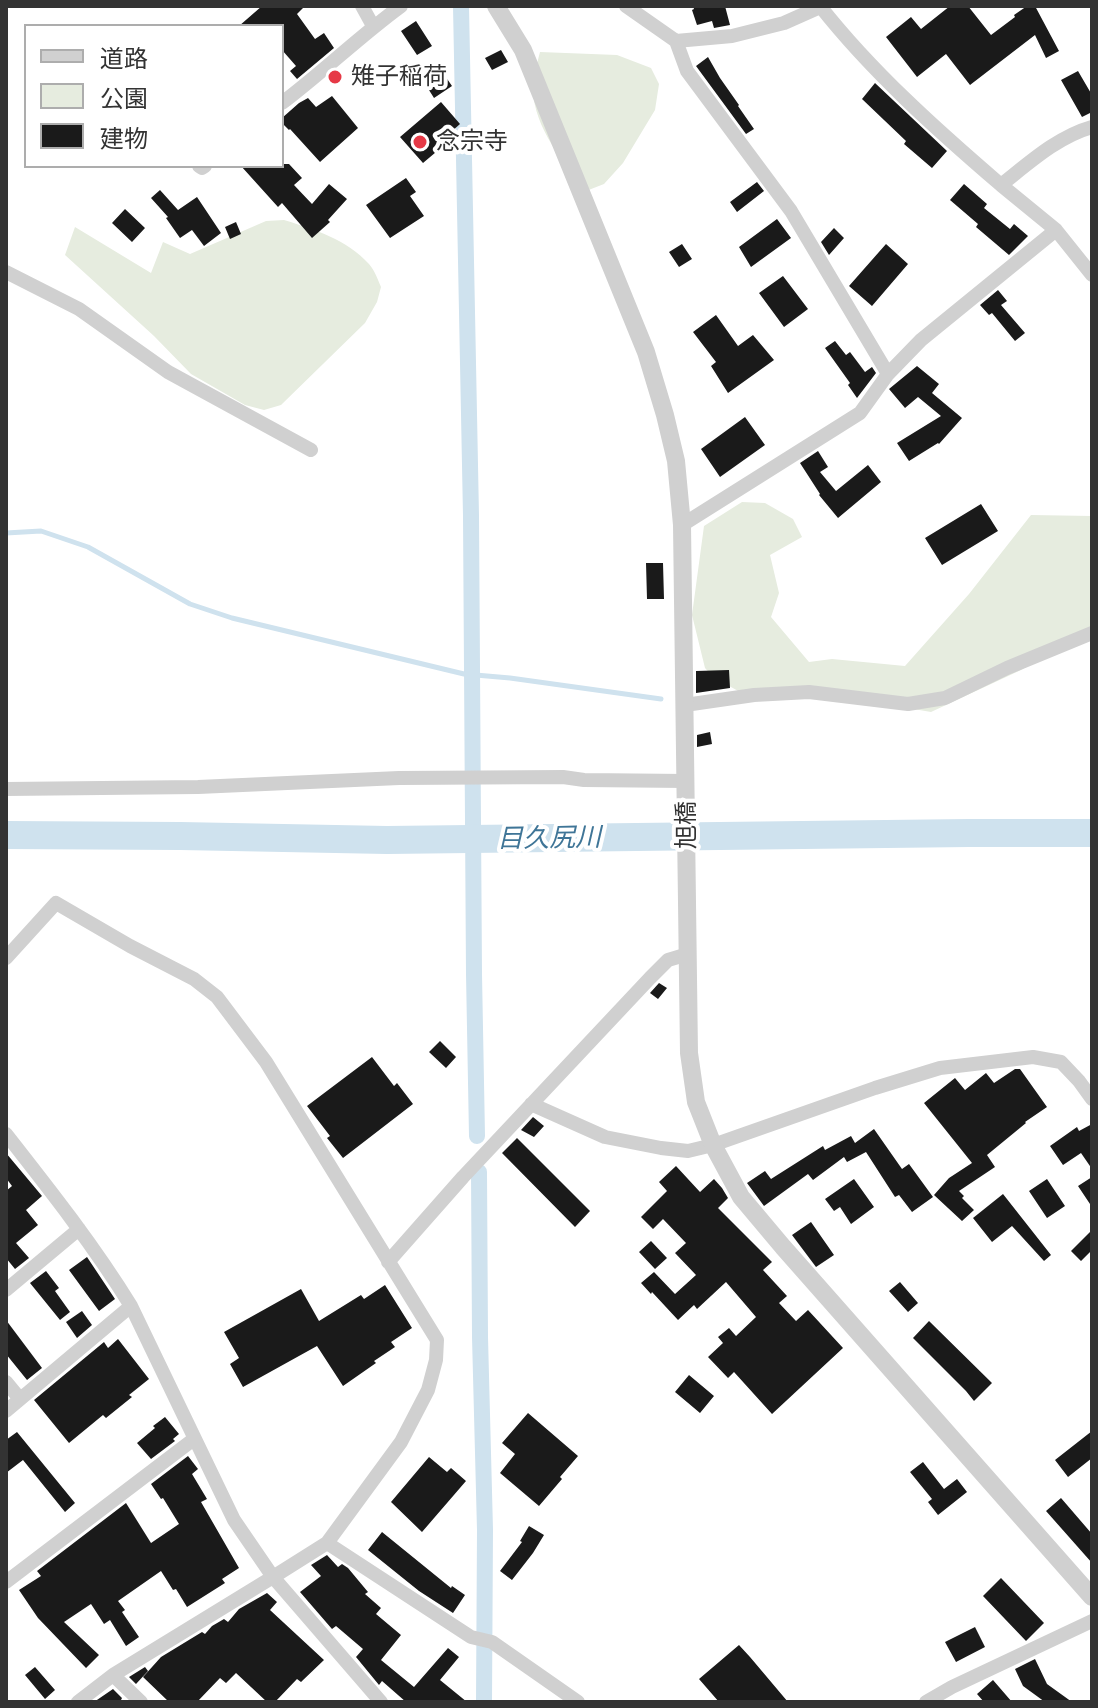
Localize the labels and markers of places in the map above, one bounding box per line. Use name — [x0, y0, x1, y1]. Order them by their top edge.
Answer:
place label: 雉子稲荷 — [351, 63, 447, 91]
marker: 雉子稲荷 — [326, 68, 344, 86]
place label: 念宗寺 — [436, 128, 508, 156]
marker: 念宗寺 — [411, 133, 429, 151]

